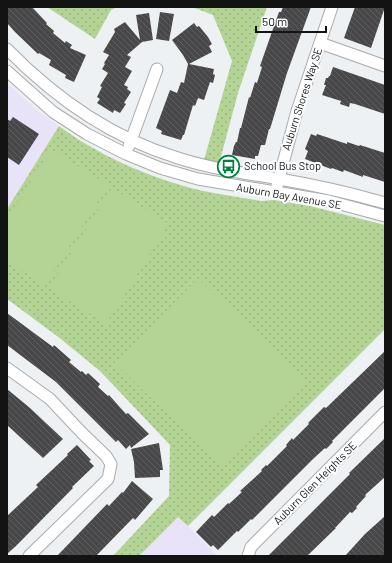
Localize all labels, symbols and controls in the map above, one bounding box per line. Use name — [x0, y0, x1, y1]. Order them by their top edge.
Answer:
scale bar — [256, 8, 326, 34]
text: 50 m — [262, 14, 287, 28]
street label: Auburn Shores Way SE — [279, 46, 324, 152]
bus stop icon: School Bus Stop — [215, 153, 241, 179]
place label: School Bus Stop — [244, 159, 321, 172]
street label: Auburn Bay Avenue SE — [236, 180, 343, 211]
street label: Auburn Glen Heights SE — [270, 438, 359, 527]

